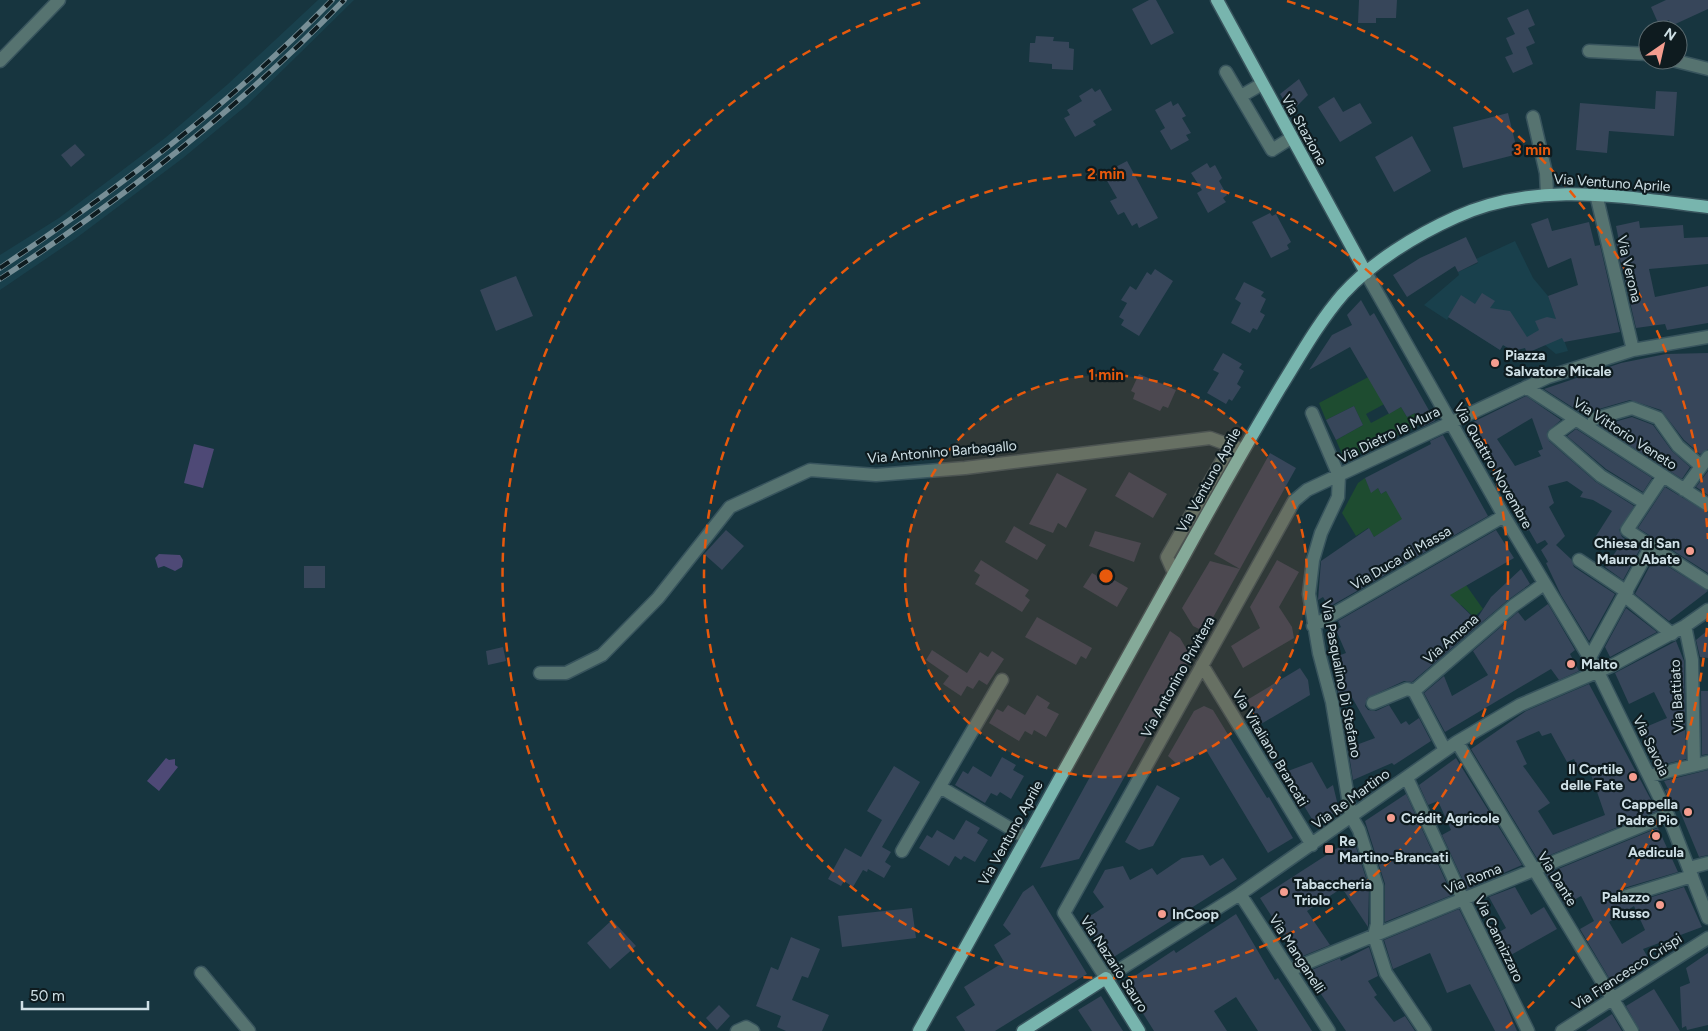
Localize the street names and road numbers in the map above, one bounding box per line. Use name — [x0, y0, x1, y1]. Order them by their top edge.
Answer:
street label: Via Stazione — [1278, 92, 1331, 169]
street label: Via Ventuno Aprile — [1553, 170, 1671, 196]
street label: Via Verona — [1613, 234, 1645, 304]
street label: Via Vittorio Veneto — [1570, 394, 1680, 474]
street label: Via Quattro Novembre — [1450, 400, 1536, 532]
street label: Via Dietro le Mura — [1335, 403, 1443, 467]
street label: Via Ventuno Aprile — [1173, 424, 1245, 535]
street label: Via Antonino Barbagallo — [867, 437, 1017, 467]
street label: Via Duca di Massa — [1348, 522, 1454, 594]
street label: Via Pasqualino Di Stefano — [1317, 599, 1365, 759]
street label: Via Amena — [1420, 610, 1482, 668]
street label: Via Antonino Privitera — [1138, 613, 1218, 741]
street label: Via Battiato — [1667, 659, 1687, 733]
street label: Via Vitaliano Brancati — [1228, 687, 1312, 809]
street label: Via Savoia — [1629, 713, 1673, 779]
street label: Via Re Martino — [1309, 765, 1393, 833]
street label: Via Ventuno Aprile — [975, 777, 1047, 888]
street label: Via Dante — [1534, 849, 1581, 910]
street label: Via Roma — [1442, 860, 1504, 898]
street label: Via Cannizzaro — [1471, 893, 1527, 985]
street label: Via Manganelli — [1265, 911, 1329, 997]
street label: Via Nazario Sauro — [1077, 913, 1151, 1015]
street label: Via Francesco Crispi — [1569, 930, 1685, 1014]

